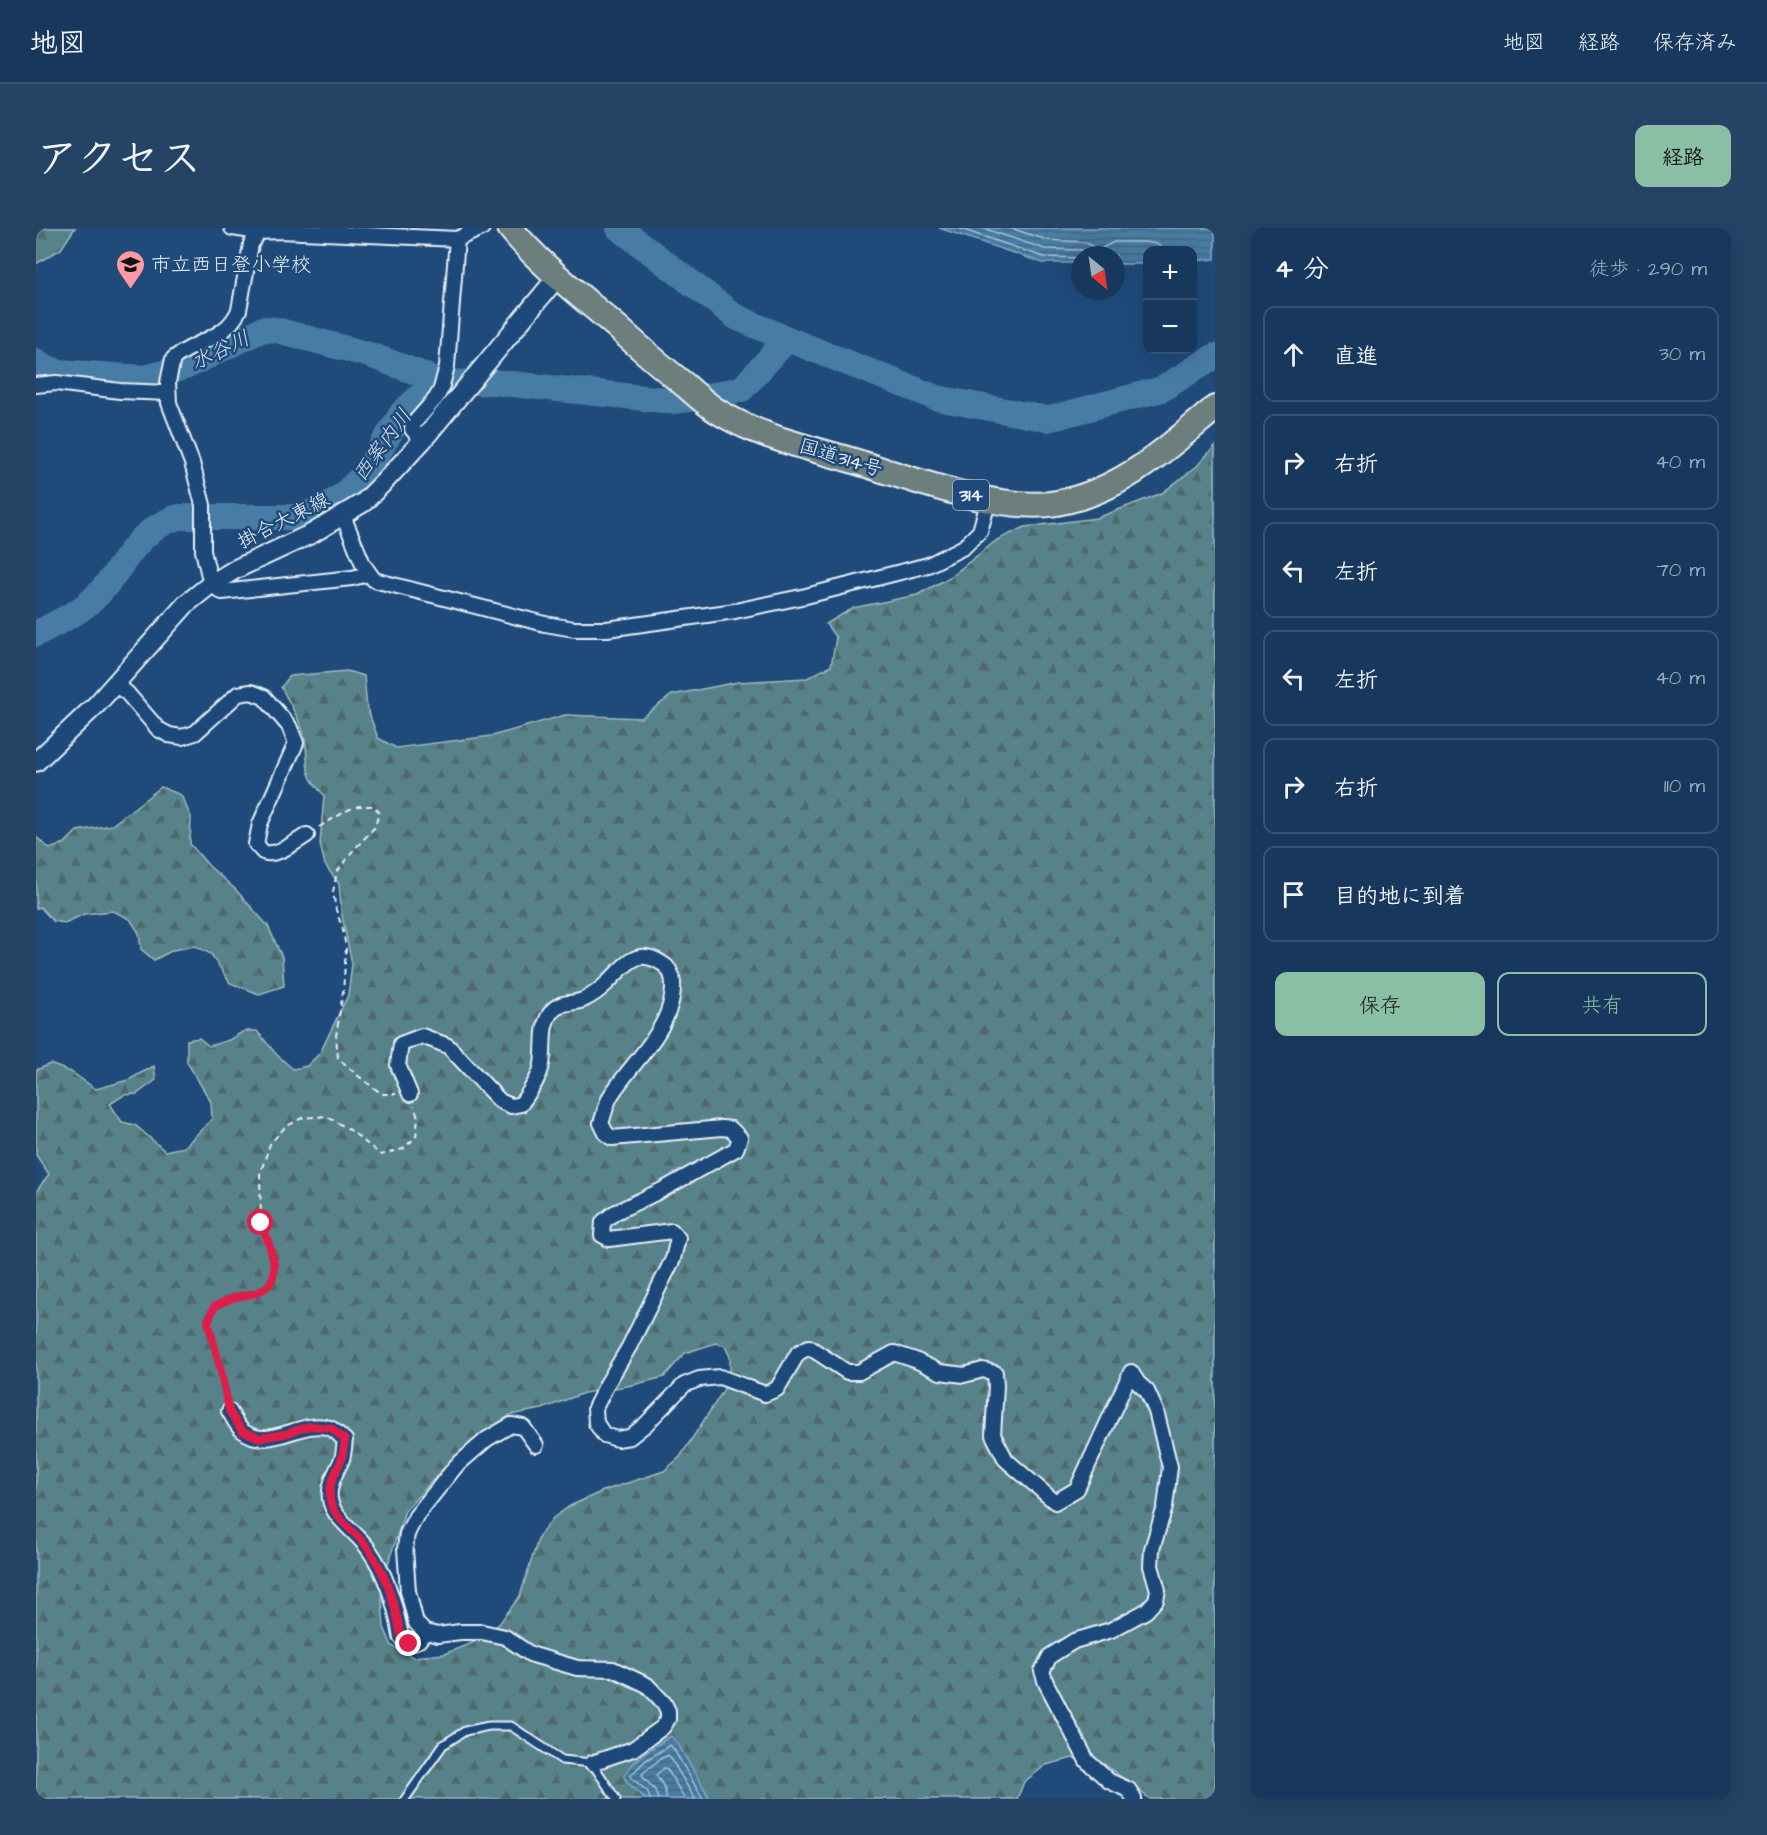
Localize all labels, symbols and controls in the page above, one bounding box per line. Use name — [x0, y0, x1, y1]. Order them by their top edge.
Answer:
text: 地図 — [30, 24, 86, 63]
text: 地図 — [1503, 28, 1545, 57]
text: 経路 — [1578, 28, 1620, 57]
text: 保存済み — [1653, 28, 1737, 57]
button: 経路 — [1635, 125, 1731, 187]
text: アクセス — [36, 131, 201, 189]
north arrow — [1071, 246, 1125, 300]
map controls — [1143, 246, 1197, 354]
button: + — [1143, 246, 1197, 300]
school or university icon: 市立西日登小学校 — [114, 248, 146, 290]
place label: 市立西日登小学校 — [151, 251, 311, 279]
text: 4 分 — [1275, 251, 1329, 287]
text: 徒歩 · 290 m — [1589, 255, 1707, 283]
button: − — [1143, 300, 1197, 354]
water label: 水谷川 — [186, 324, 255, 377]
icon: ahead — [1277, 338, 1310, 371]
text: 30 m — [1659, 340, 1705, 368]
text: 直進 — [1334, 341, 1378, 372]
water label: 西案内川 — [346, 403, 419, 488]
street label: 国道314号 — [795, 432, 886, 484]
icon: right — [1277, 446, 1310, 479]
text: 40 m — [1655, 448, 1705, 476]
text: 右折 — [1334, 449, 1378, 480]
road number: 314 — [953, 480, 989, 510]
street label: 掛合大東線 — [233, 486, 334, 556]
icon: left — [1277, 554, 1310, 587]
text: 70 m — [1657, 556, 1705, 584]
text: 左折 — [1334, 557, 1378, 588]
icon: left — [1277, 662, 1310, 695]
text: 40 m — [1655, 664, 1705, 692]
text: 左折 — [1334, 665, 1378, 696]
icon: right — [1277, 770, 1310, 803]
text: 110 m — [1664, 772, 1705, 800]
text: 右折 — [1334, 773, 1378, 804]
icon: arrive — [1277, 878, 1310, 911]
text: 目的地に到着 — [1334, 881, 1466, 912]
button: 保存 — [1275, 972, 1485, 1036]
button: 共有 — [1497, 972, 1707, 1036]
route start — [247, 1209, 273, 1235]
route end — [395, 1630, 421, 1656]

